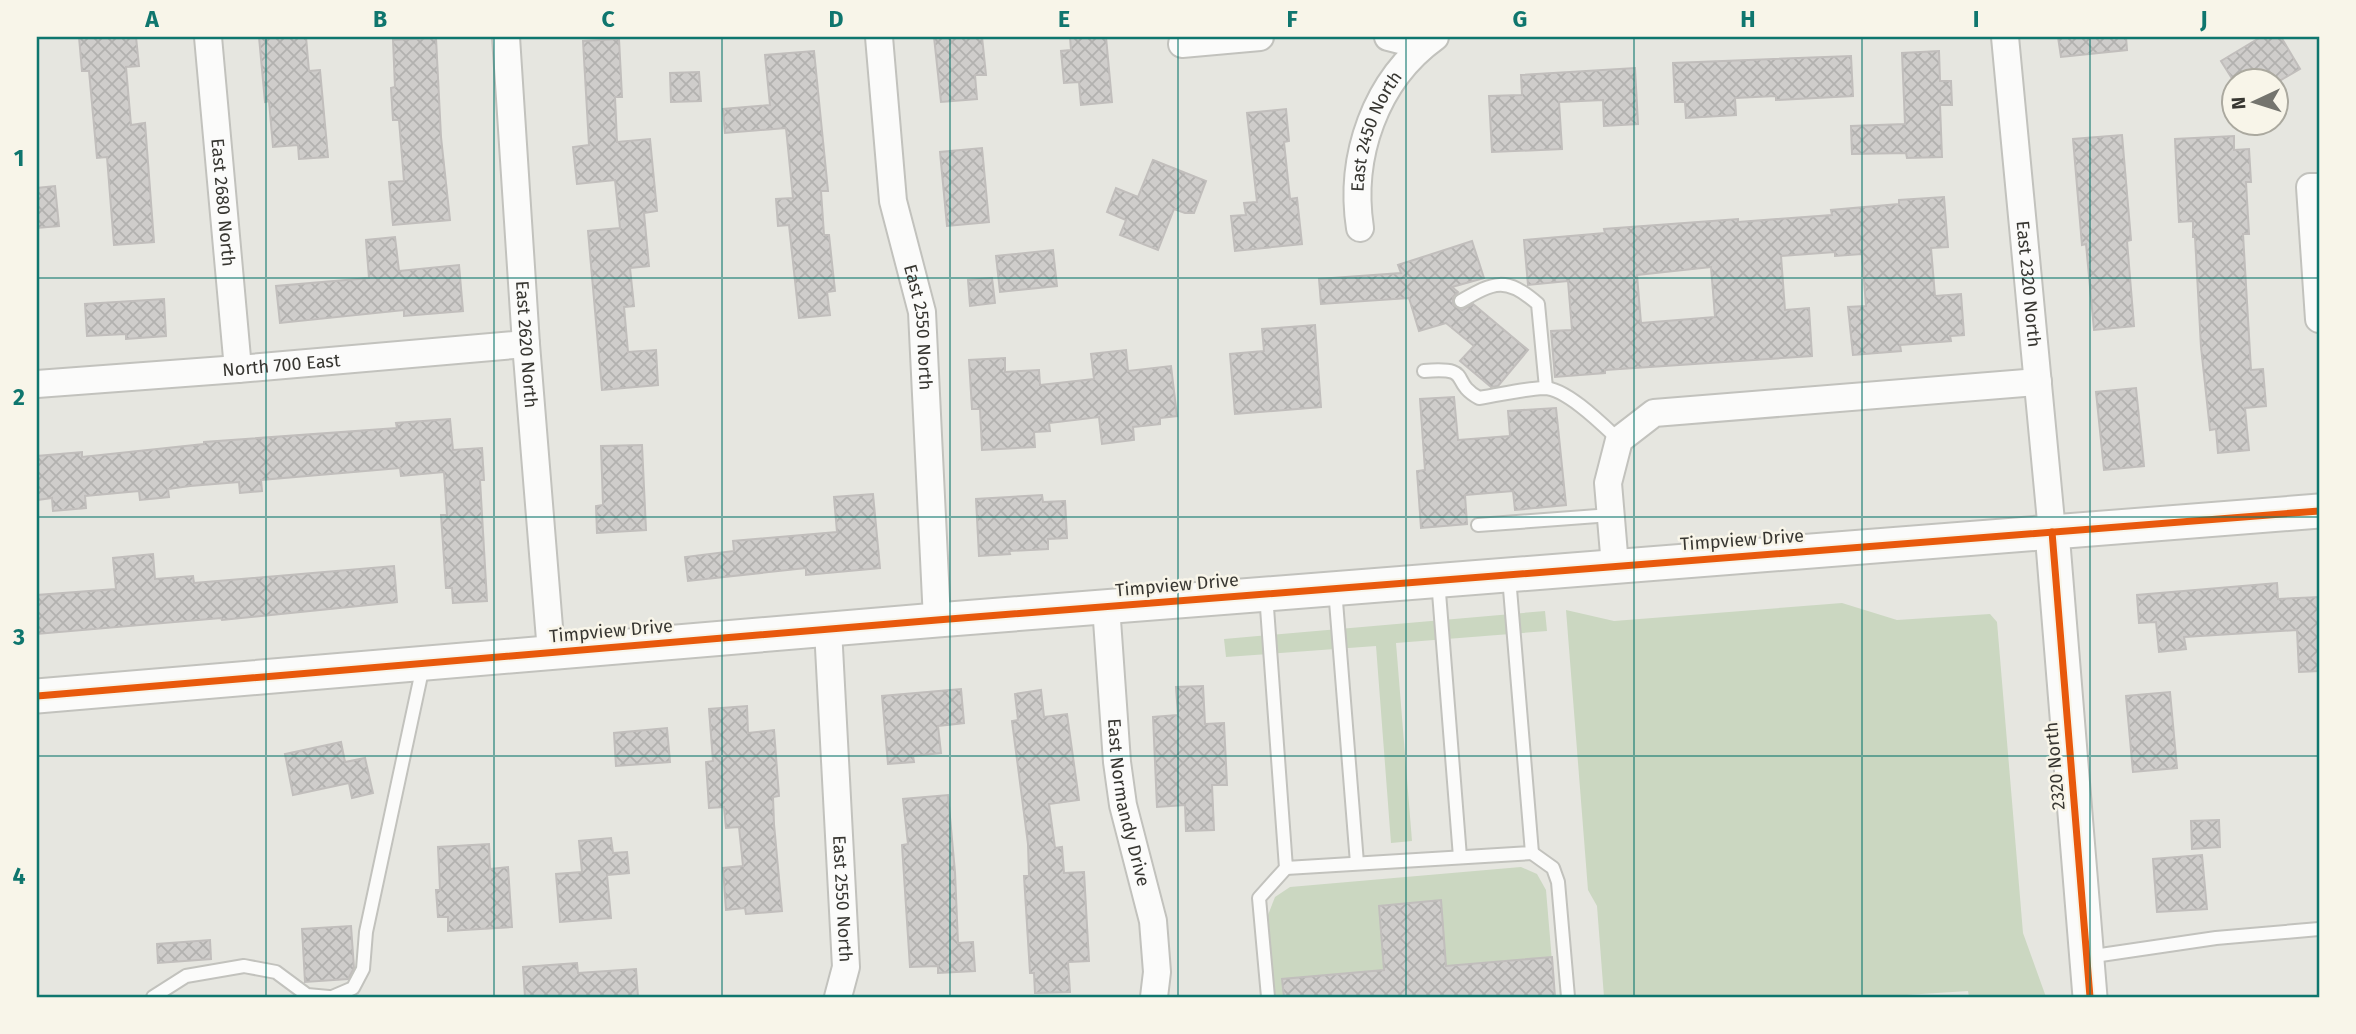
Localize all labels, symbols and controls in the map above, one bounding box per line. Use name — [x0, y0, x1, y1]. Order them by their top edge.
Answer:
text: A — [144, 5, 159, 33]
text: B — [373, 5, 387, 33]
text: C — [601, 5, 615, 33]
text: D — [829, 5, 844, 33]
text: E — [1058, 5, 1070, 33]
text: F — [1286, 5, 1298, 33]
text: G — [1513, 5, 1527, 33]
text: H — [1740, 5, 1756, 33]
text: I — [1973, 5, 1979, 33]
text: J — [2199, 5, 2208, 33]
north arrow — [2220, 66, 2290, 136]
street label: East 2450 North — [1347, 67, 1407, 192]
text: N — [2227, 96, 2250, 110]
street label: East 2680 North — [206, 137, 240, 267]
text: 1 — [14, 144, 24, 172]
street label: East 2320 North — [2011, 220, 2045, 348]
street label: East 2550 North — [899, 262, 937, 391]
street label: East 2620 North — [511, 280, 542, 409]
street label: North 700 East — [222, 349, 342, 381]
text: 2 — [13, 383, 25, 411]
street label: Timpview Drive — [1679, 525, 1805, 555]
street label: Timpview Drive — [1114, 569, 1240, 601]
street label: Timpview Drive — [548, 615, 674, 647]
text: 3 — [12, 623, 25, 651]
street label: East Normandy Drive — [1103, 717, 1155, 889]
street label: 2320 North — [2040, 721, 2070, 811]
street label: East 2550 North — [828, 834, 857, 963]
text: 4 — [13, 862, 26, 890]

